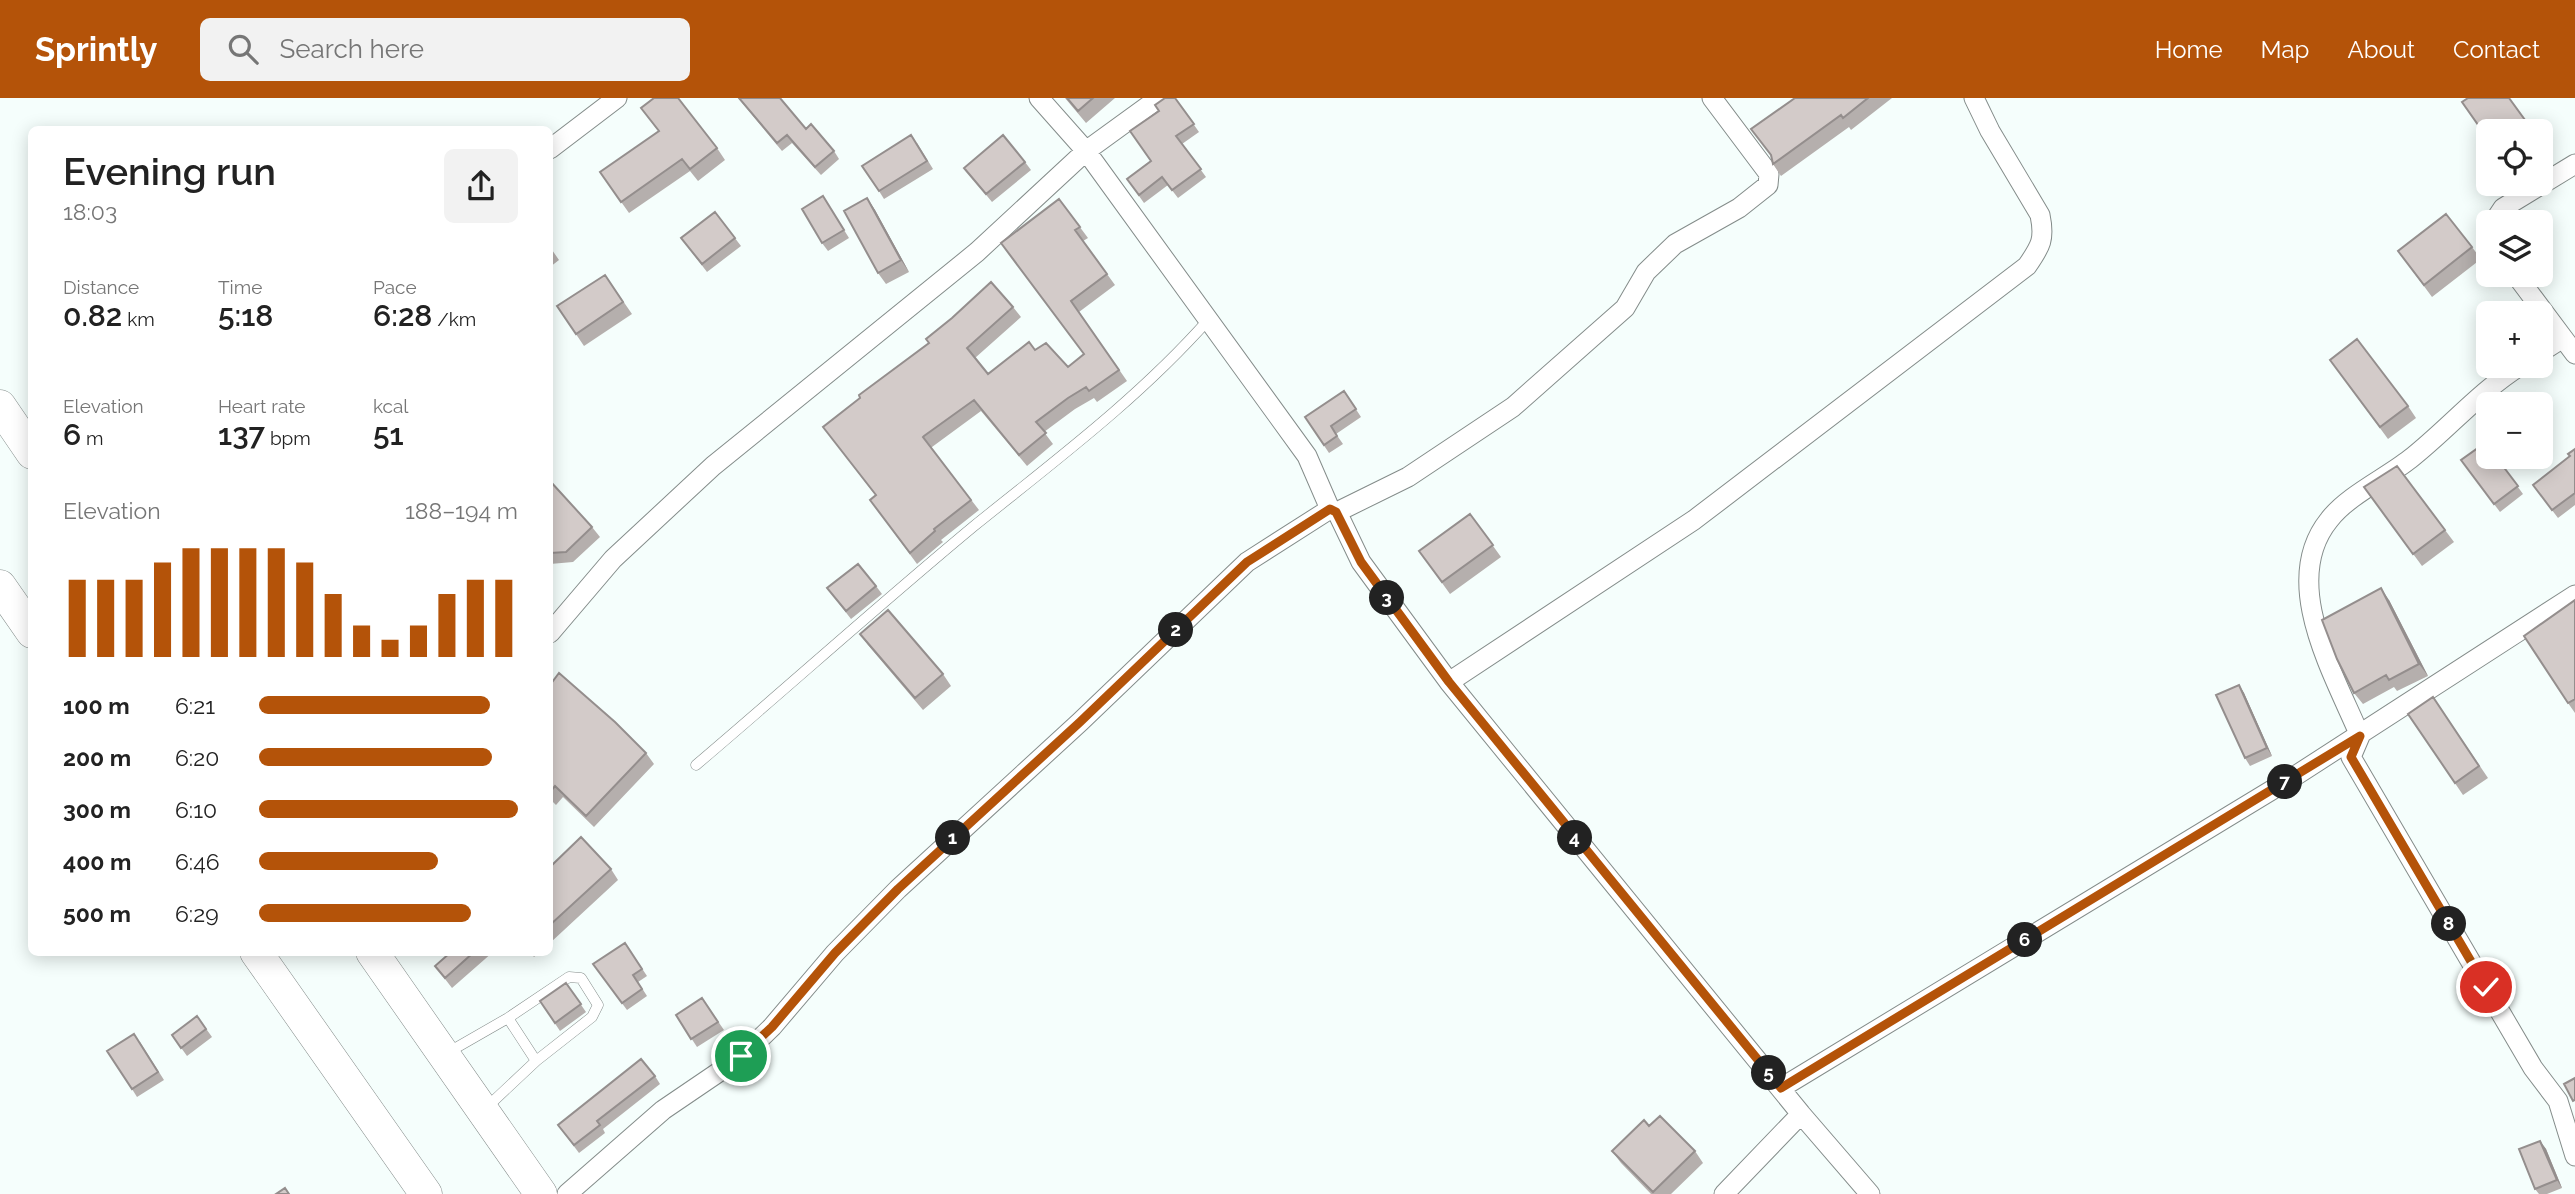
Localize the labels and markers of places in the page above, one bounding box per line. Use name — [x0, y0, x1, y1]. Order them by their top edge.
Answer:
pin: 3 — [1370, 580, 1404, 616]
pin: 2 — [1158, 612, 1194, 648]
pin: 7 — [2268, 764, 2302, 800]
pin: 1 — [936, 820, 970, 856]
pin: 4 — [1558, 820, 1592, 856]
pin: 8 — [2432, 906, 2466, 942]
pin: 6 — [2008, 922, 2042, 958]
pin — [2456, 957, 2516, 1017]
pin — [711, 1026, 771, 1086]
pin: 5 — [1752, 1056, 1786, 1090]

